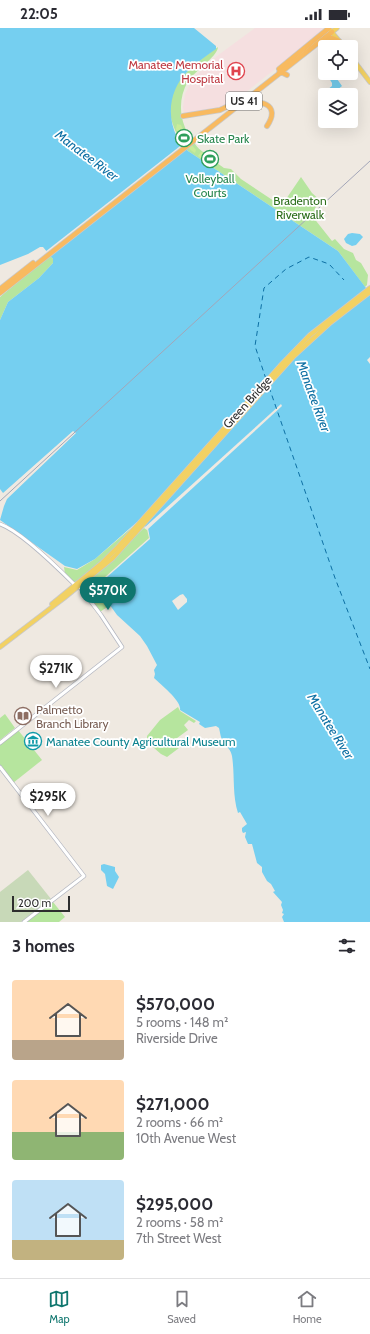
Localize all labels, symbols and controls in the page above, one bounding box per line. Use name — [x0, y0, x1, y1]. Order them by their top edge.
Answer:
text: 22:05 — [20, 5, 58, 23]
map controls — [318, 40, 358, 128]
button: locate — [318, 40, 358, 80]
place label: Manatee Memorial Hospital — [128, 57, 223, 86]
hospital icon: Manatee Memorial Hospital — [226, 61, 246, 81]
button: layers — [318, 88, 358, 128]
road number: US 41 — [226, 92, 262, 110]
water label: Manatee River — [52, 126, 122, 184]
sports icon: Skate Park — [174, 128, 194, 148]
place label: Skate Park — [197, 131, 250, 146]
sports icon: Volleyball Courts — [200, 149, 220, 169]
place label: Volleyball Courts — [185, 171, 235, 200]
park label: Bradenton Riverwalk — [273, 193, 327, 222]
water label: Manatee River — [293, 357, 335, 435]
street label: Green Bridge — [219, 373, 275, 431]
pin: $570K — [80, 577, 136, 611]
text: $570K — [89, 582, 127, 598]
pin: $271K — [28, 655, 84, 689]
text: $271K — [39, 660, 73, 676]
water label: Manatee River — [304, 689, 358, 763]
place label: Palmetto Branch Library — [36, 702, 108, 731]
library icon: Palmetto Branch Library — [13, 706, 33, 726]
museum icon: Manatee County Agricultural Museum — [23, 731, 43, 751]
place label: Manatee County Agricultural Museum — [46, 734, 236, 749]
pin: $295K — [20, 783, 76, 817]
text: $295K — [30, 788, 66, 804]
scale bar — [12, 894, 70, 913]
text: 200 m — [18, 896, 51, 910]
icon: filters — [336, 935, 358, 957]
text: 3 homes — [12, 936, 75, 956]
text: $570,000 — [136, 994, 215, 1014]
icon: home — [44, 996, 92, 1044]
text: 5 rooms · 148 m² — [136, 1014, 228, 1030]
text: Riverside Drive — [136, 1030, 218, 1046]
text: $271,000 — [136, 1094, 210, 1114]
icon: home — [44, 1096, 92, 1144]
text: 2 rooms · 66 m² — [136, 1114, 223, 1130]
text: 10th Avenue West — [136, 1130, 236, 1146]
text: $295,000 — [136, 1194, 213, 1214]
icon: home — [44, 1196, 92, 1244]
text: 2 rooms · 58 m² — [136, 1214, 223, 1230]
text: 7th Street West — [136, 1230, 221, 1246]
tab: Map — [48, 1288, 70, 1326]
tab: Saved — [167, 1288, 196, 1326]
tab: Home — [293, 1288, 322, 1326]

